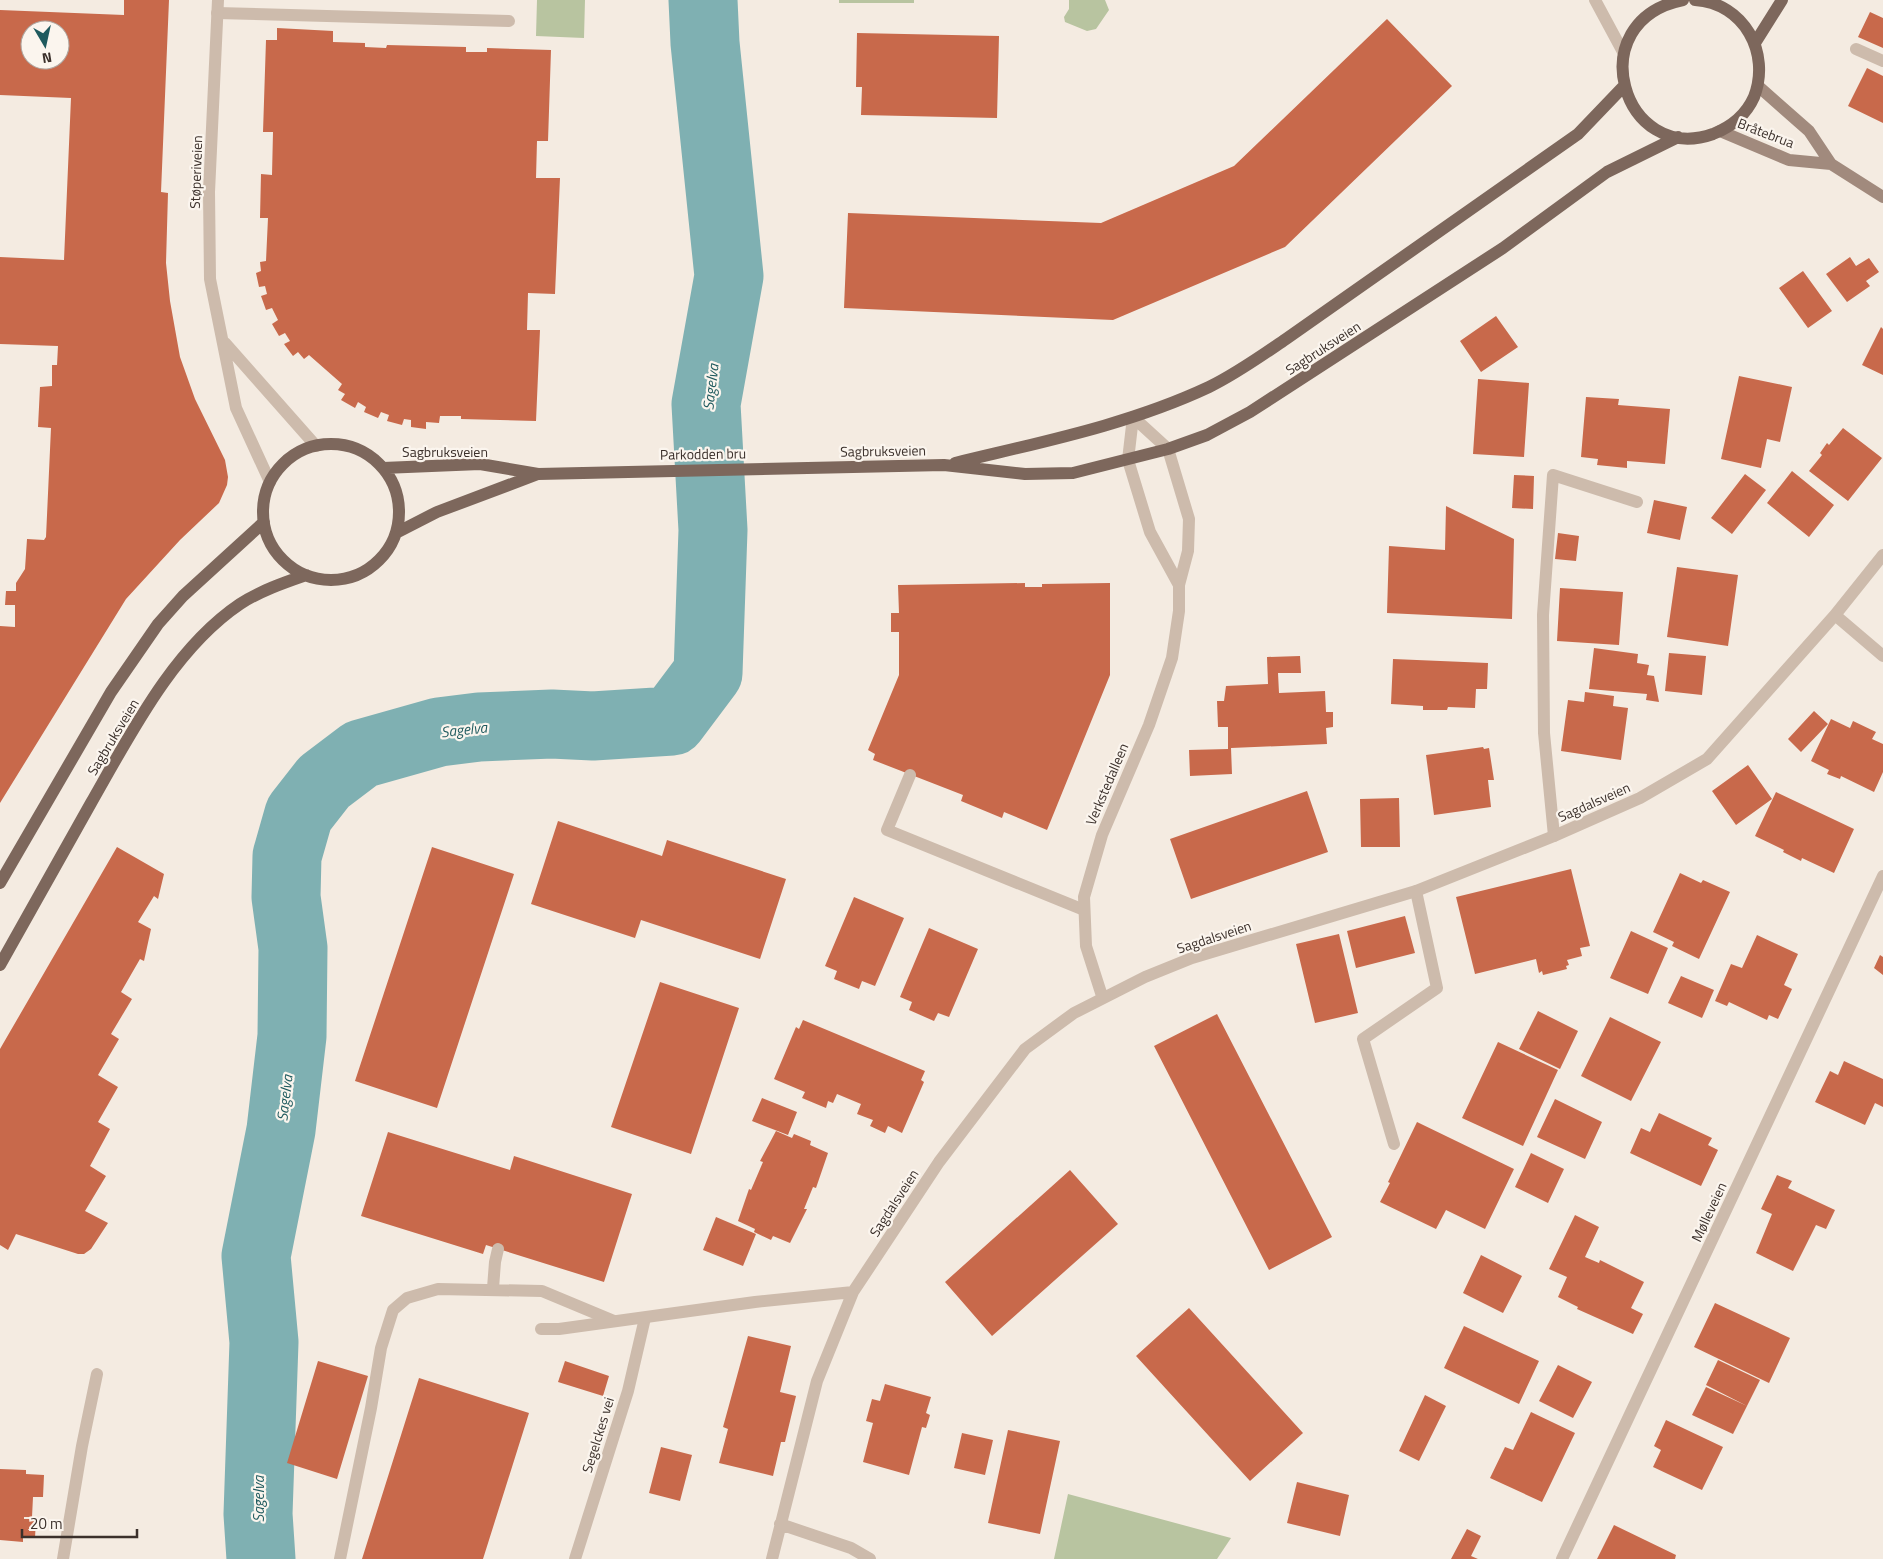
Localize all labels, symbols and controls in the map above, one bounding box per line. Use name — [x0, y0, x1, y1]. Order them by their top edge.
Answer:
north arrow — [20, 20, 70, 70]
text: N — [41, 47, 54, 69]
street label: Bråtebrua — [1735, 112, 1798, 153]
street label: Støperiveien — [184, 135, 207, 209]
street label: Sagbruksveien — [1281, 315, 1364, 380]
water label: Sagelva — [696, 361, 725, 411]
street label: Sagbruksveien — [840, 439, 926, 462]
street label: Sagbruksveien — [402, 441, 488, 462]
street label: Parkodden bru — [660, 442, 746, 465]
street label: Sagbruksveien — [81, 695, 144, 779]
water label: Sagelva — [440, 715, 490, 743]
street label: Verkstedalleen — [1080, 739, 1133, 828]
street label: Sagdalsveien — [1554, 776, 1633, 827]
street label: Sagdalsveien — [1174, 915, 1254, 958]
water label: Sagelva — [270, 1072, 299, 1122]
street label: Sagdalsveien — [864, 1165, 923, 1241]
street label: Mølleveien — [1686, 1178, 1732, 1245]
street label: Segelckes vei — [576, 1394, 619, 1475]
water label: Sagelva — [247, 1474, 270, 1522]
scale bar — [22, 1506, 138, 1538]
text: 20 m — [30, 1512, 63, 1535]

